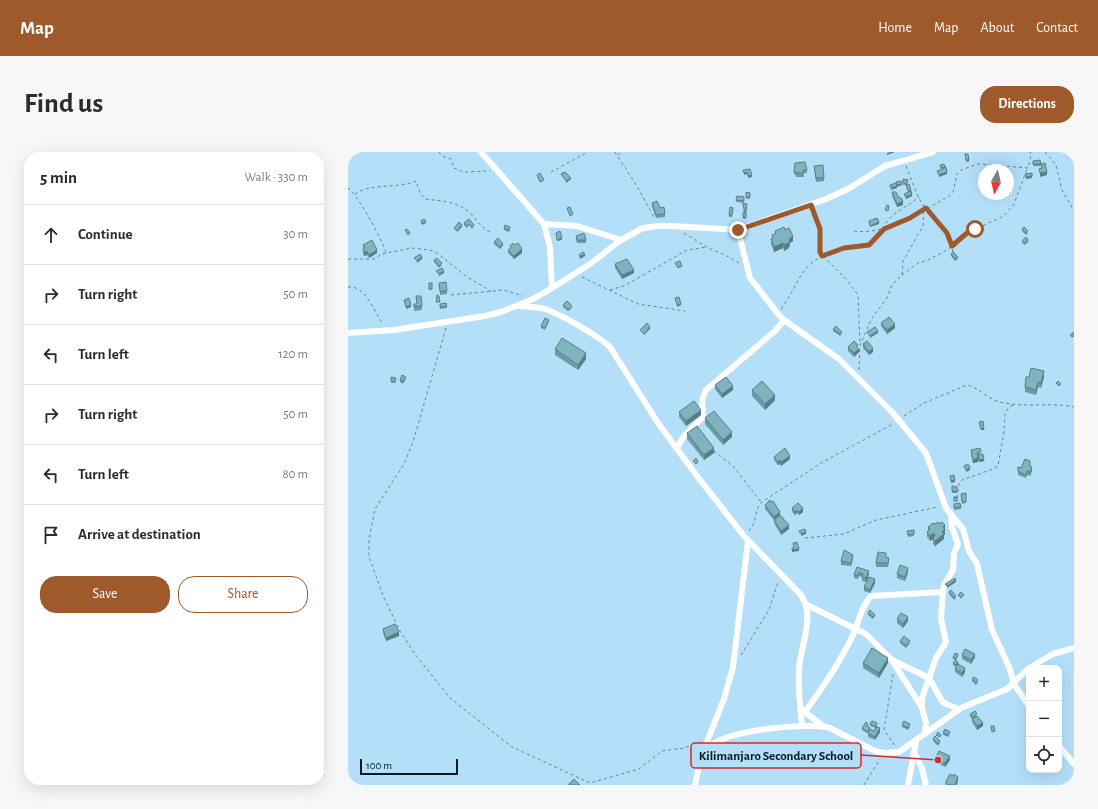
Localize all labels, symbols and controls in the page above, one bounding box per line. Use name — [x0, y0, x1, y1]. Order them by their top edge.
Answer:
text: Map — [20, 19, 54, 38]
text: Home — [878, 21, 912, 35]
text: Map — [934, 21, 958, 35]
text: About — [980, 21, 1014, 35]
text: Contact — [1036, 21, 1078, 35]
button: Directions — [980, 86, 1074, 123]
text: Find us — [24, 90, 103, 118]
north arrow — [978, 164, 1014, 200]
text: 5 min — [40, 169, 77, 186]
text: Walk · 330 m — [245, 171, 308, 184]
route start — [966, 220, 984, 238]
route end — [729, 221, 747, 239]
icon: ahead — [40, 224, 62, 246]
text: Continue — [78, 227, 133, 242]
text: 30 m — [283, 228, 308, 241]
icon: right — [40, 284, 62, 306]
text: Turn right — [78, 287, 137, 302]
text: 50 m — [283, 288, 308, 301]
icon: left — [40, 344, 62, 366]
text: Turn left — [78, 347, 129, 362]
text: 120 m — [278, 348, 308, 361]
icon: right — [40, 404, 62, 426]
text: Turn right — [78, 407, 137, 422]
text: 50 m — [283, 408, 308, 421]
icon: left — [40, 464, 62, 486]
text: Turn left — [78, 467, 129, 482]
text: 80 m — [282, 468, 308, 481]
icon: arrive — [40, 524, 62, 546]
text: Arrive at destination — [78, 527, 201, 542]
button: Save — [40, 576, 170, 613]
button: Share — [178, 576, 308, 613]
map controls — [1026, 665, 1062, 773]
button: + — [1026, 665, 1062, 701]
button: − — [1026, 701, 1062, 737]
button: locate — [1026, 737, 1062, 773]
callout: Kilimanjaro Secondary School — [691, 743, 861, 768]
text: Kilimanjaro Secondary School — [699, 750, 853, 763]
scale bar — [360, 757, 458, 776]
text: 100 m — [366, 760, 392, 771]

